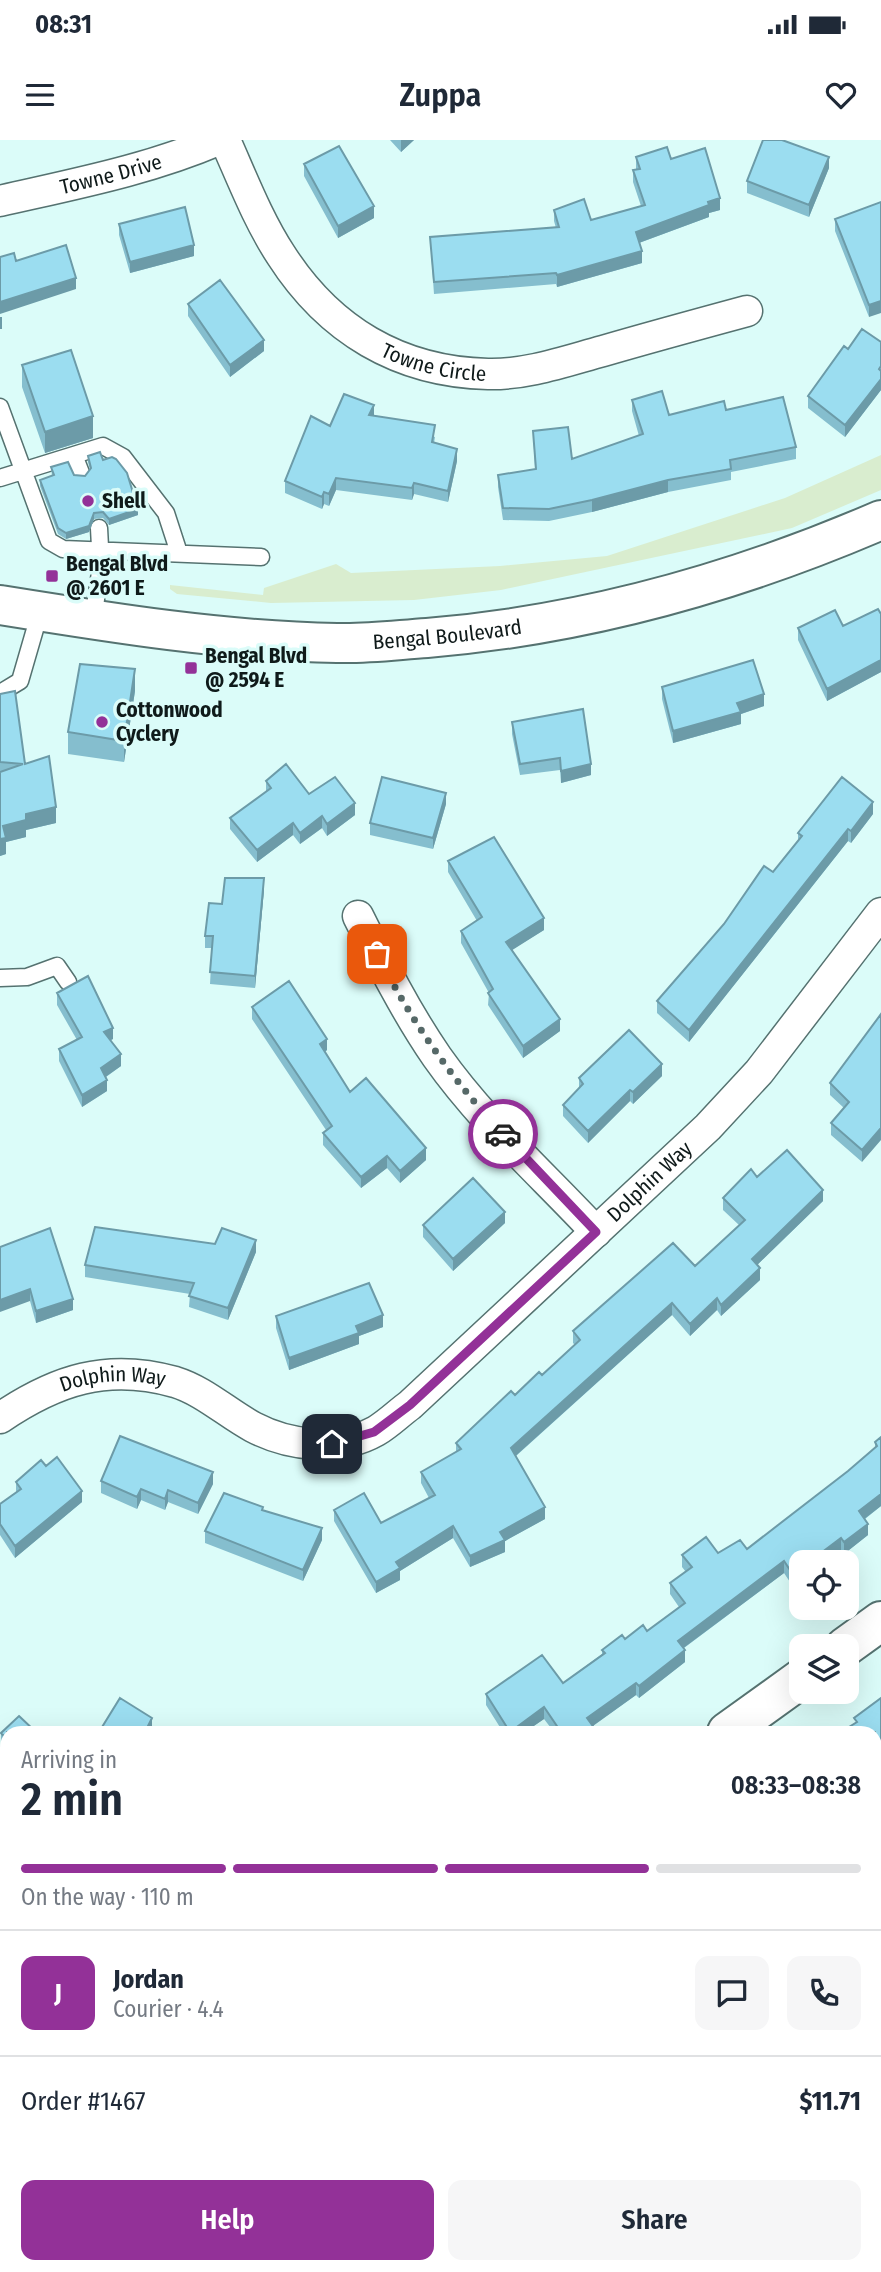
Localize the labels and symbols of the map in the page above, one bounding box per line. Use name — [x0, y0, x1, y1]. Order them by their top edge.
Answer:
street label: Towne Drive — [57, 149, 165, 200]
street label: Towne Circle — [377, 337, 487, 387]
place label: Shell — [102, 488, 146, 514]
marker: Shell — [80, 493, 96, 509]
place label: Bengal Blvd @ 2601 E — [66, 551, 168, 601]
marker: Bengal Blvd @ 2601 E — [44, 568, 60, 584]
street label: Bengal Boulevard — [372, 614, 524, 655]
place label: Bengal Blvd @ 2594 E — [205, 643, 307, 693]
marker: Bengal Blvd @ 2594 E — [183, 660, 199, 676]
place label: Cottonwood Cyclery — [116, 697, 223, 747]
marker: Cottonwood Cyclery — [94, 714, 110, 730]
pin — [347, 924, 407, 984]
courier — [468, 1099, 538, 1169]
street label: Dolphin Way — [602, 1135, 698, 1228]
street label: Dolphin Way — [56, 1361, 169, 1398]
pin — [302, 1414, 362, 1474]

